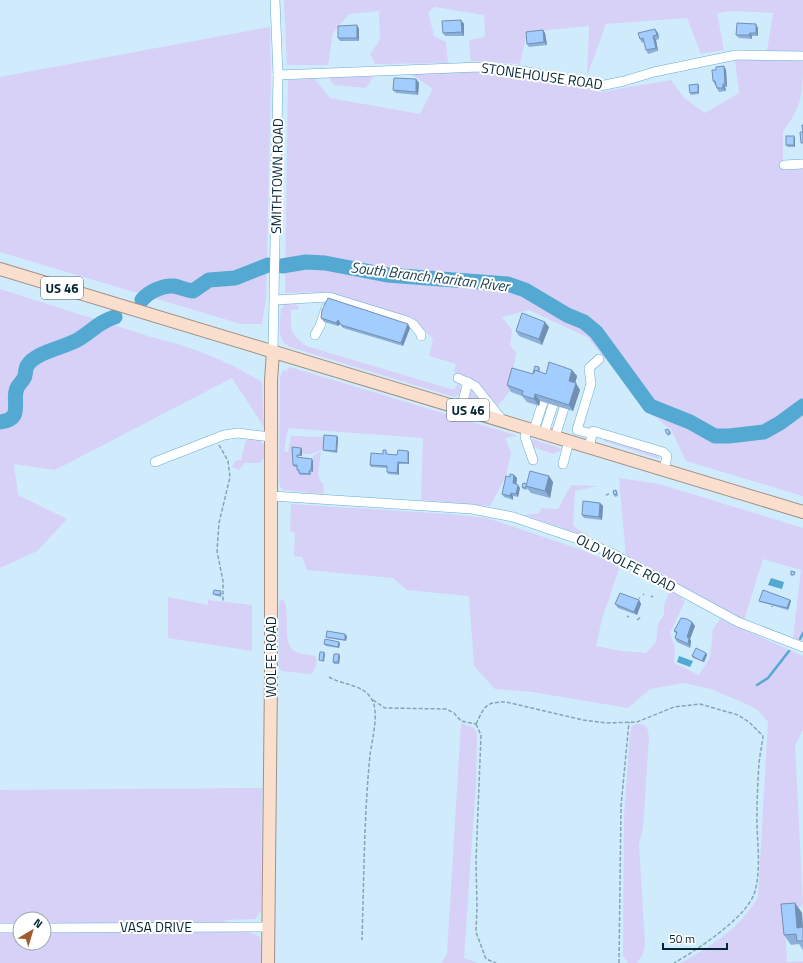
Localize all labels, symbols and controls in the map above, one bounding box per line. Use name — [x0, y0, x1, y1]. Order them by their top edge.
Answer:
street label: STONEHOUSE ROAD — [480, 57, 604, 94]
street label: SMITHTOWN ROAD — [265, 118, 288, 234]
water label: South Branch Raritan River — [349, 255, 513, 298]
road number: US 46 — [41, 277, 83, 299]
road number: US 46 — [447, 399, 489, 421]
street label: OLD WOLFE ROAD — [573, 528, 680, 597]
street label: WOLFE ROAD — [260, 616, 281, 698]
north arrow — [12, 911, 52, 951]
text: N — [30, 914, 46, 932]
street label: VASA DRIVE — [120, 916, 192, 937]
scale bar — [663, 925, 727, 951]
text: 50 m — [669, 929, 695, 948]

